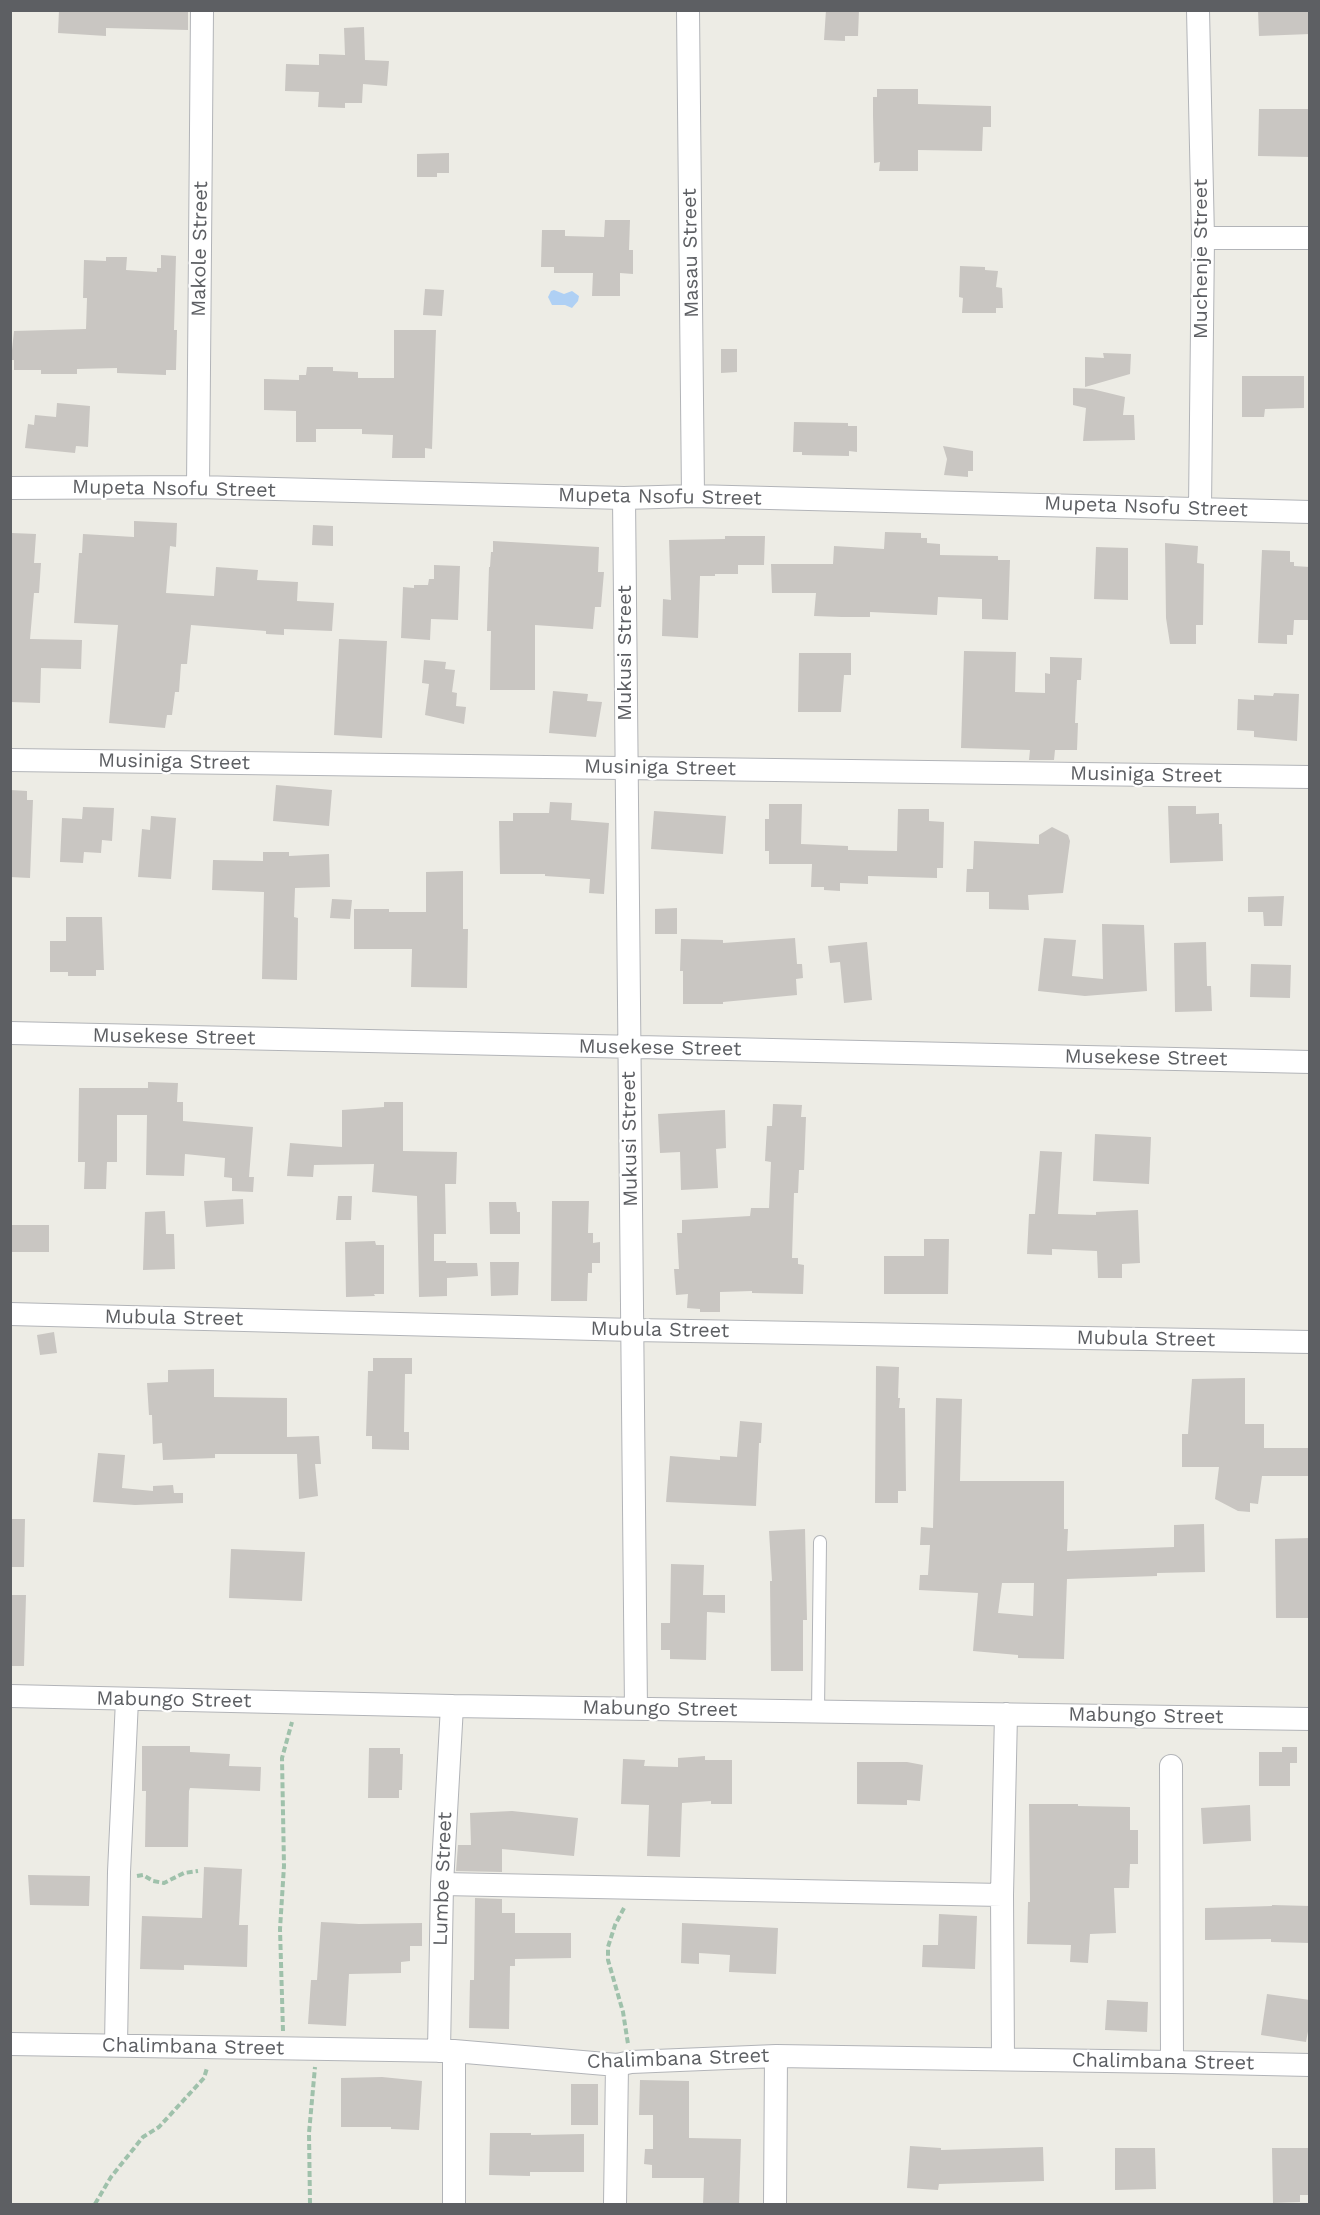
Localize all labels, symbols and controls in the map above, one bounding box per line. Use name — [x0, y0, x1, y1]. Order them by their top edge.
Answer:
street label: Muchenje Street — [1189, 179, 1213, 339]
street label: Makole Street — [187, 181, 213, 317]
street label: Masau Street — [678, 188, 704, 318]
street label: Mupeta Nsofu Street — [72, 475, 276, 503]
street label: Mupeta Nsofu Street — [558, 483, 762, 511]
street label: Mupeta Nsofu Street — [1044, 491, 1248, 523]
street label: Mukusi Street — [613, 585, 637, 721]
street label: Musiniga Street — [98, 749, 250, 775]
street label: Musiniga Street — [584, 755, 736, 781]
street label: Musiniga Street — [1070, 762, 1222, 788]
street label: Musekese Street — [92, 1024, 256, 1050]
street label: Musekese Street — [578, 1035, 742, 1061]
street label: Musekese Street — [1064, 1045, 1228, 1071]
street label: Mukusi Street — [617, 1071, 643, 1207]
street label: Mubula Street — [105, 1305, 243, 1331]
street label: Mubula Street — [591, 1317, 729, 1343]
street label: Mubula Street — [1077, 1326, 1215, 1352]
street label: Mabungo Street — [96, 1687, 252, 1713]
street label: Mabungo Street — [582, 1696, 738, 1722]
street label: Mabungo Street — [1068, 1703, 1224, 1729]
street label: Lumbe Street — [429, 1812, 457, 1946]
street label: Chalimbana Street — [102, 2033, 284, 2061]
street label: Chalimbana Street — [586, 2044, 770, 2074]
street label: Chalimbana Street — [1072, 2048, 1254, 2076]

